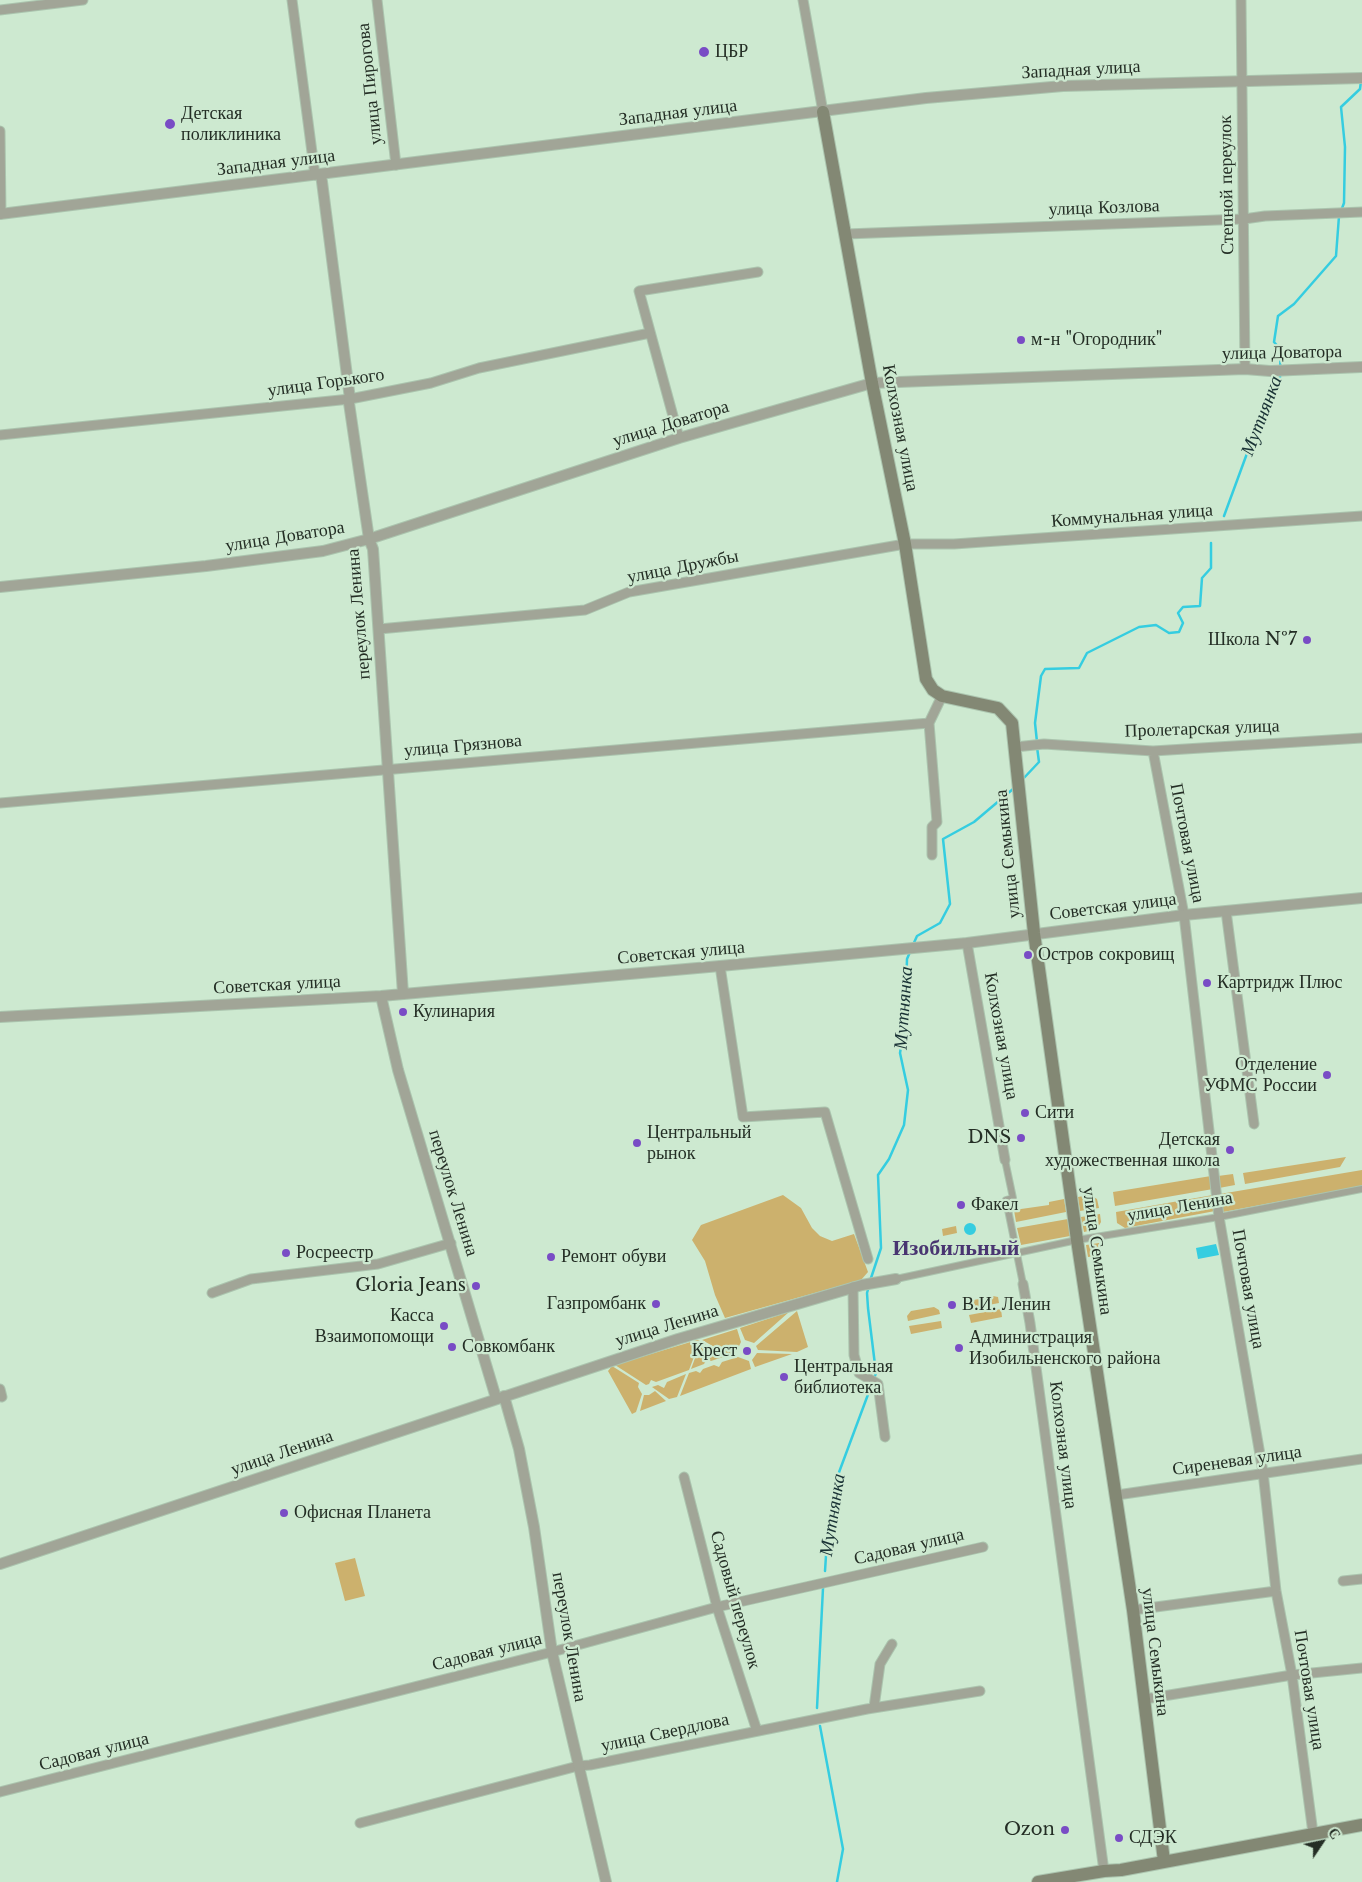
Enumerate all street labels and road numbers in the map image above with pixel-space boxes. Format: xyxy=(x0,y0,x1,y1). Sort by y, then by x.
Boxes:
street label: улица Пирогова xyxy=(353,22,387,146)
street label: Западная улица xyxy=(1021,56,1141,84)
street label: Западная улица xyxy=(618,95,738,131)
street label: Степной переулок xyxy=(1215,115,1239,255)
street label: Западная улица xyxy=(216,145,336,181)
street label: улица Козлова xyxy=(1048,195,1160,221)
street label: улица Доватора xyxy=(1222,341,1342,365)
street label: Колхозная улица xyxy=(877,363,923,493)
street label: улица Горького xyxy=(266,364,386,402)
street label: улица Доватора xyxy=(610,396,732,452)
street label: Коммунальная улица xyxy=(1050,500,1214,532)
street label: улица Доватора xyxy=(224,517,346,557)
street label: улица Дружбы xyxy=(626,546,740,588)
street label: переулок Ленина xyxy=(343,548,375,680)
street label: Пролетарская улица xyxy=(1124,715,1280,743)
street label: улица Грязнова xyxy=(403,730,523,762)
street label: Почтовая улица xyxy=(1165,781,1209,905)
street label: улица Семыкина xyxy=(991,789,1025,919)
street label: Советская улица xyxy=(1048,888,1178,926)
street label: Советская улица xyxy=(616,937,746,969)
street label: Советская улица xyxy=(213,971,341,999)
street label: Колхозная улица xyxy=(979,971,1023,1101)
street label: переулок Ленина xyxy=(423,1127,483,1259)
street label: улица Семыкина xyxy=(1077,1185,1117,1317)
street label: улица Ленина xyxy=(1126,1187,1234,1227)
street label: Почтовая улица xyxy=(1227,1227,1269,1351)
street label: улица Ленина xyxy=(613,1300,721,1352)
street label: Колхозная улица xyxy=(1044,1380,1082,1510)
street label: улица Ленина xyxy=(228,1425,336,1481)
street label: Сиреневая улица xyxy=(1171,1441,1303,1481)
street label: Садовая улица xyxy=(852,1524,966,1570)
street label: Садовый переулок xyxy=(705,1528,765,1672)
street label: переулок Ленина xyxy=(547,1571,591,1703)
street label: улица Семыкина xyxy=(1136,1587,1174,1717)
street label: Садовая улица xyxy=(430,1628,544,1676)
street label: Почтовая улица xyxy=(1289,1628,1329,1752)
street label: улица Свердлова xyxy=(599,1709,731,1757)
street label: Садовая улица xyxy=(37,1728,151,1776)

